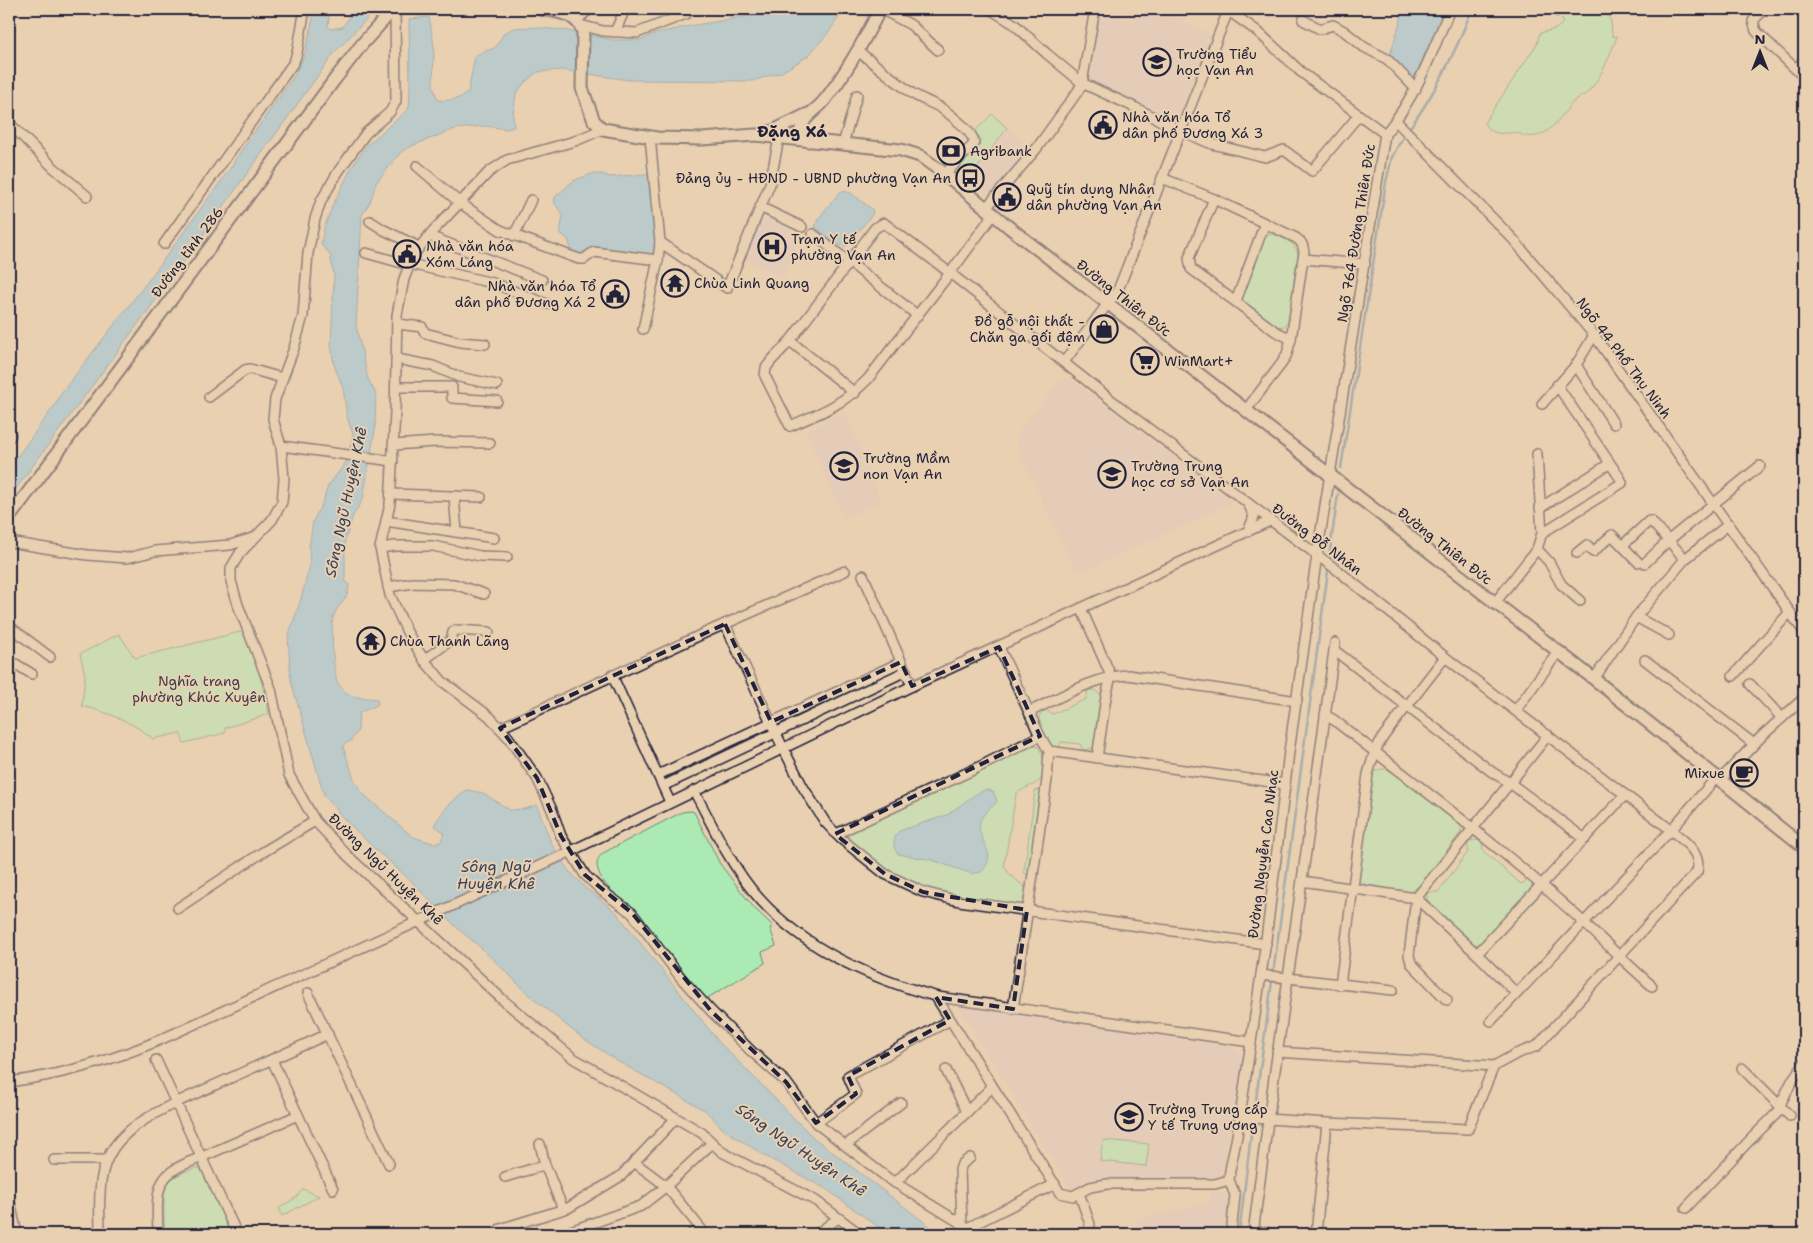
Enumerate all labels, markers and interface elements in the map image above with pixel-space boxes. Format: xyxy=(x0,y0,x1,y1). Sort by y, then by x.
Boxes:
north arrow xyxy=(1736,28,1786,78)
text: N xyxy=(1754,30,1766,48)
place label: Trường Tiểu học Vạn An xyxy=(1176,45,1257,79)
school or university icon: Trường Tiểu học Vạn An xyxy=(1142,47,1172,77)
place label: Nhà văn hóa Tổ dân phố Đương Xá 3 xyxy=(1122,108,1263,142)
public building icon: Nhà văn hóa Tổ dân phố Đương Xá 3 xyxy=(1088,110,1118,140)
district label: Đặng Xá xyxy=(757,121,827,142)
bank icon: Agribank xyxy=(936,136,966,166)
place label: Agribank xyxy=(970,142,1032,160)
street label: Ngõ 764 Đường Thiên Đức xyxy=(1333,142,1379,324)
bus stop icon: Đảng ủy - HĐND - UBND phường Vạn An xyxy=(955,163,985,193)
place label: Đảng ủy - HĐND - UBND phường Vạn An xyxy=(676,169,951,187)
place label: Quỹ tín dụng Nhân dân phường Vạn An xyxy=(1026,180,1162,214)
public building icon: Quỹ tín dụng Nhân dân phường Vạn An xyxy=(992,182,1022,212)
street label: Đường tỉnh 286 xyxy=(147,203,227,301)
place label: Trạm Y tế phường Vạn An xyxy=(791,230,896,264)
hospital icon: Trạm Y tế phường Vạn An xyxy=(757,232,787,262)
place label: Nhà văn hóa Xóm Láng xyxy=(426,237,514,271)
public building icon: Nhà văn hóa Xóm Láng xyxy=(392,239,422,269)
street label: Đường Thiên Đức xyxy=(1073,255,1175,341)
temple icon: Chùa Linh Quang xyxy=(660,268,690,298)
place label: Chùa Linh Quang xyxy=(694,274,809,292)
place label: Nhà văn hóa Tổ dân phố Đương Xá 2 xyxy=(455,277,597,311)
public building icon: Nhà văn hóa Tổ dân phố Đương Xá 2 xyxy=(600,279,630,309)
street label: Ngõ 44 Phố Thụ Ninh xyxy=(1573,294,1675,422)
place label: Đồ gỗ nội thất - Chăn ga gối đệm xyxy=(970,312,1085,346)
shop icon: Đồ gỗ nội thất - Chăn ga gối đệm xyxy=(1089,314,1119,344)
supermarket icon: WinMart+ xyxy=(1130,346,1160,376)
place label: WinMart+ xyxy=(1164,352,1234,370)
water label: Sông Ngũ Huyện Khê xyxy=(320,425,372,579)
place label: Trường Mầm non Vạn An xyxy=(863,449,950,483)
school or university icon: Trường Mầm non Vạn An xyxy=(829,451,859,481)
place label: Trường Trung học cơ sở Vạn An xyxy=(1131,457,1249,491)
school or university icon: Trường Trung học cơ sở Vạn An xyxy=(1097,459,1127,489)
street label: Đường Đỗ Nhân xyxy=(1269,499,1366,579)
street label: Đường Thiên Đức xyxy=(1394,503,1496,589)
temple icon: Chùa Thanh Lãng xyxy=(356,626,386,656)
place label: Chùa Thanh Lãng xyxy=(390,632,509,650)
park label: Nghĩa trang phường Khúc Xuyên xyxy=(132,672,266,706)
cafe icon: Mixue xyxy=(1729,758,1759,788)
place label: Mixue xyxy=(1684,764,1725,782)
street label: Đường Nguyễn Cao Nhạc xyxy=(1244,769,1282,939)
street label: Đường Ngũ Huyện Khê xyxy=(325,809,447,929)
water label: Sông Ngũ Huyện Khê xyxy=(457,857,536,894)
water label: Sông Ngũ Huyện Khê xyxy=(732,1099,870,1201)
place label: Trường Trung cấp Y tế Trung ương xyxy=(1148,1100,1268,1134)
school or university icon: Trường Trung cấp Y tế Trung ương xyxy=(1114,1102,1144,1132)

